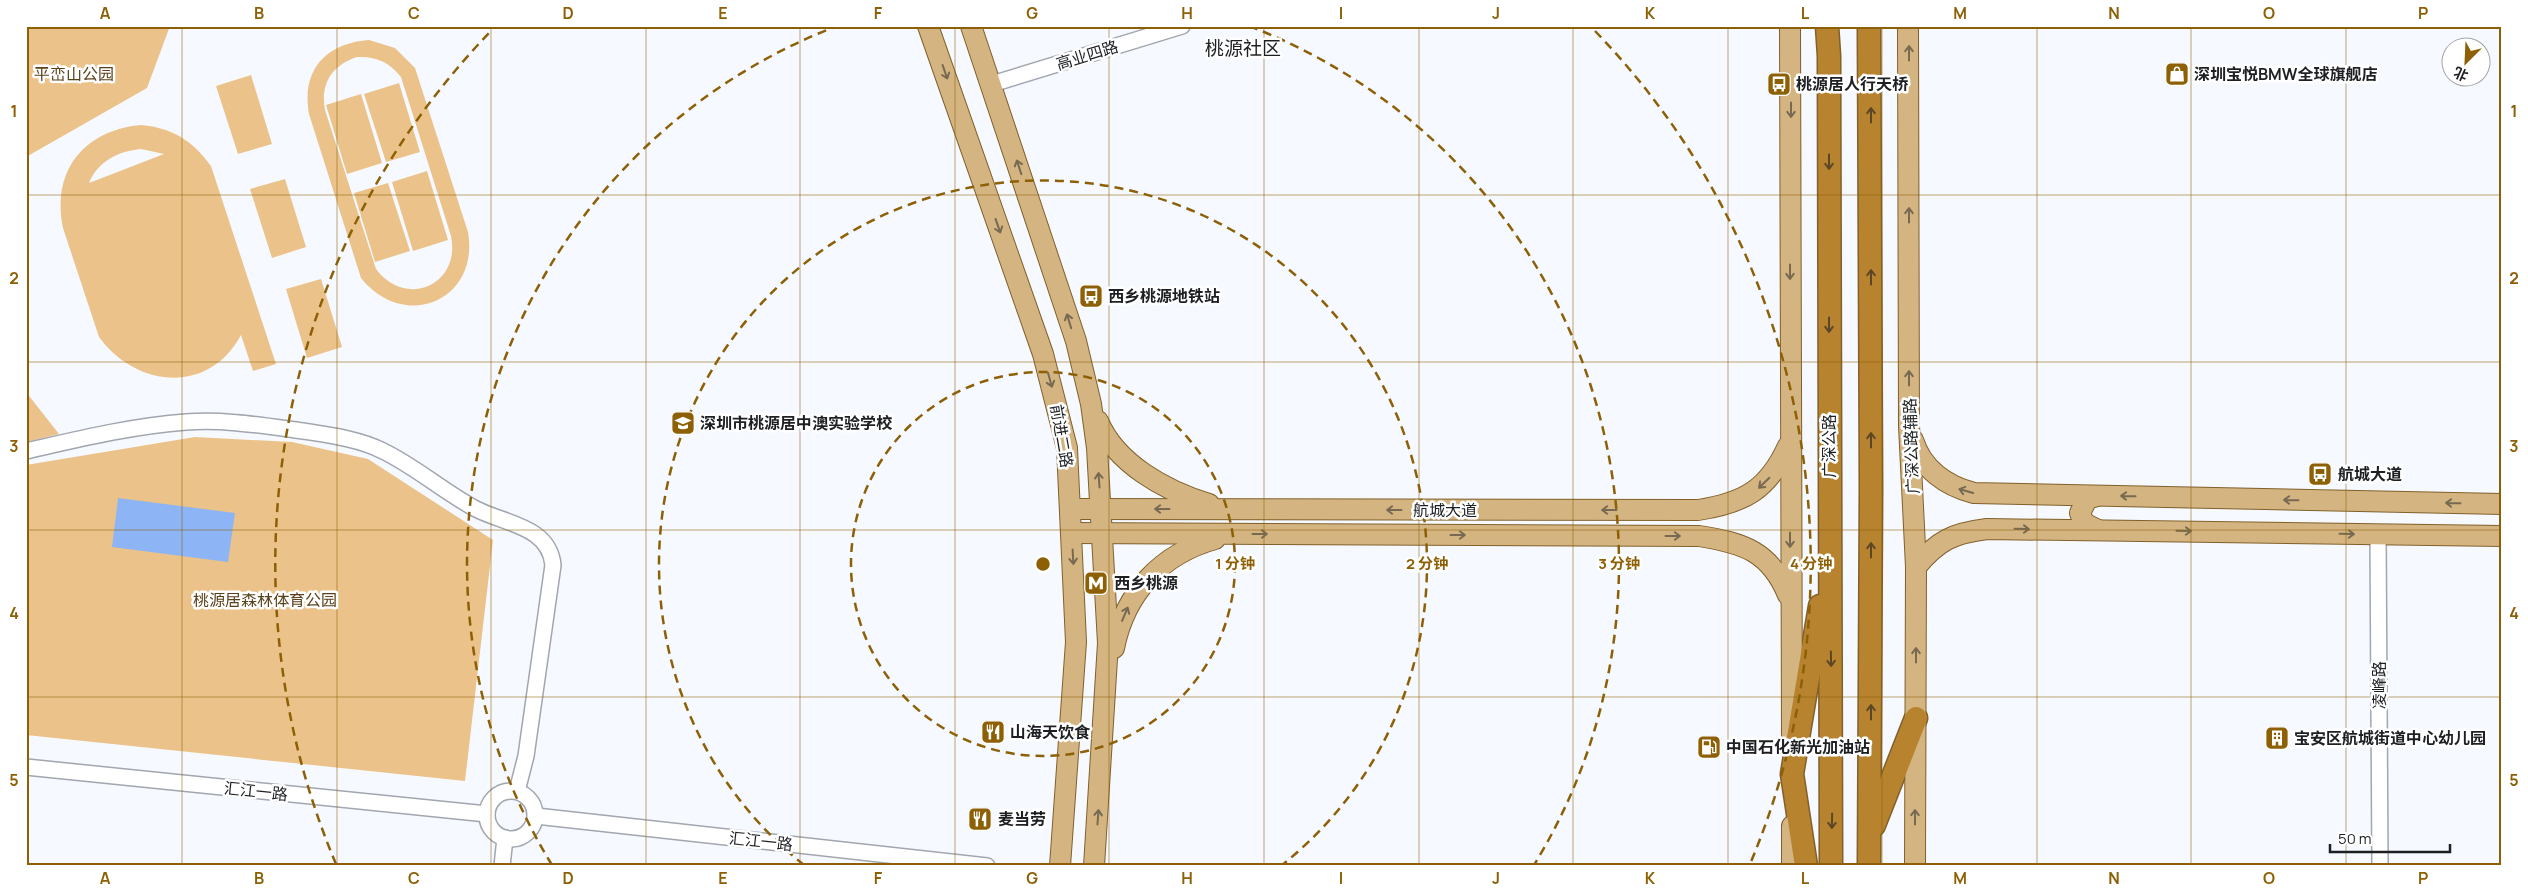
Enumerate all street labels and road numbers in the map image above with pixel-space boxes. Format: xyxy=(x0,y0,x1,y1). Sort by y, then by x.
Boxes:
street label: 高业四路 xyxy=(1053,35,1121,75)
street label: 广深公路辅路 xyxy=(1898,398,1924,494)
street label: 前进二路 xyxy=(1046,403,1078,469)
street label: 广深公路 xyxy=(1818,414,1840,478)
street label: 航城大道 xyxy=(1413,499,1477,521)
street label: 凌峰路 xyxy=(2368,661,2390,709)
street label: 汇江一路 xyxy=(223,777,289,805)
street label: 汇江一路 xyxy=(728,827,794,855)

